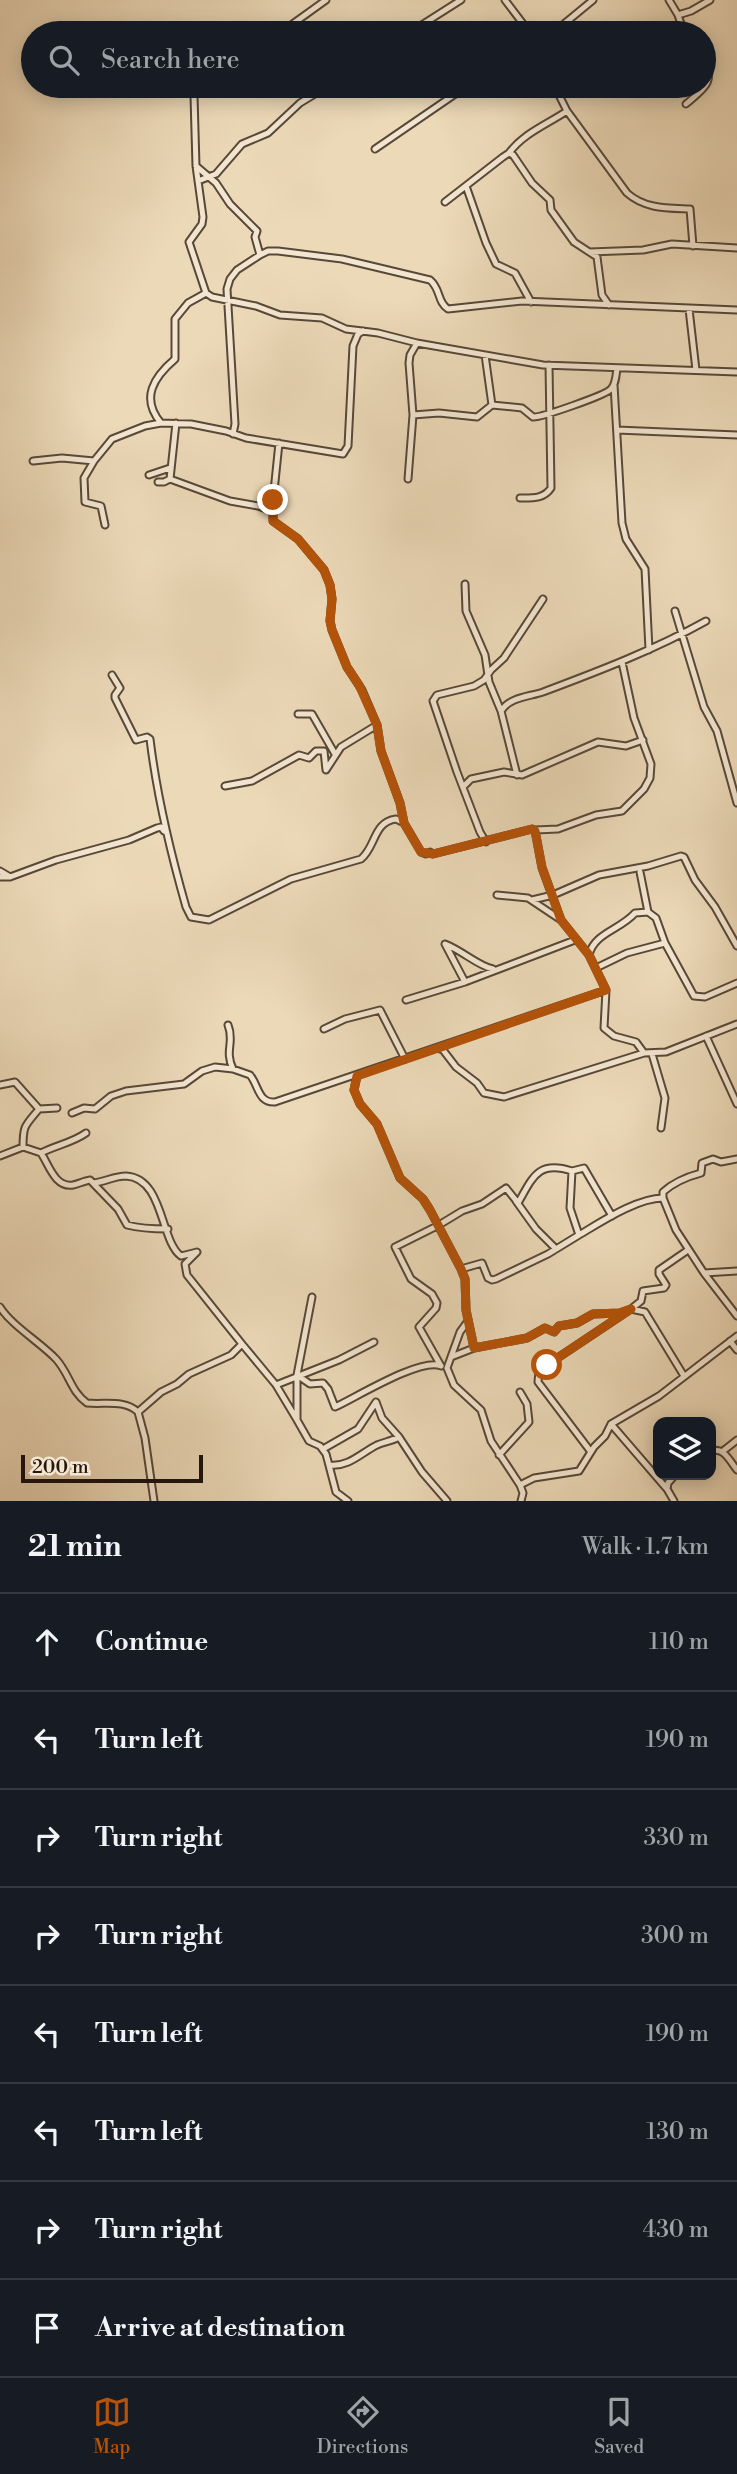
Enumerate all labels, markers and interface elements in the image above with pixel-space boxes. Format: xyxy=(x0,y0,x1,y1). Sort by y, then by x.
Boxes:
search box xyxy=(21,21,716,98)
icon: search xyxy=(45,41,83,79)
text: Search here xyxy=(101,44,240,76)
route end xyxy=(257,484,288,515)
route start xyxy=(531,1349,562,1380)
map controls xyxy=(653,1417,716,1480)
button: layers xyxy=(653,1417,716,1480)
scale bar xyxy=(21,1452,203,1484)
text: 200 m xyxy=(32,1455,89,1479)
text: 21 min xyxy=(28,1528,122,1566)
text: Walk · 1.7 km xyxy=(582,1533,709,1561)
icon: ahead xyxy=(28,1623,66,1661)
text: Continue xyxy=(95,1626,208,1658)
text: 110 m xyxy=(649,1628,709,1656)
icon: left xyxy=(28,1721,66,1759)
text: Turn left xyxy=(95,1724,203,1756)
text: 190 m xyxy=(646,1726,709,1754)
icon: right xyxy=(28,1819,66,1857)
text: Turn right xyxy=(95,1822,223,1854)
text: 330 m xyxy=(643,1824,709,1852)
icon: right xyxy=(28,1917,66,1955)
text: Turn right xyxy=(95,1920,223,1952)
text: 300 m xyxy=(641,1922,709,1950)
icon: left xyxy=(28,2015,66,2053)
text: Turn left xyxy=(95,2018,203,2050)
text: 190 m xyxy=(646,2020,709,2048)
icon: left xyxy=(28,2113,66,2151)
text: Turn left xyxy=(95,2116,203,2148)
text: 130 m xyxy=(646,2118,709,2146)
icon: right xyxy=(28,2211,66,2249)
text: Turn right xyxy=(95,2214,223,2246)
text: 430 m xyxy=(642,2216,709,2244)
icon: arrive xyxy=(28,2309,66,2347)
text: Arrive at destination xyxy=(95,2312,345,2344)
tab: Map xyxy=(93,2393,131,2459)
tab: Directions xyxy=(317,2393,408,2459)
tab: Saved xyxy=(594,2393,644,2459)

